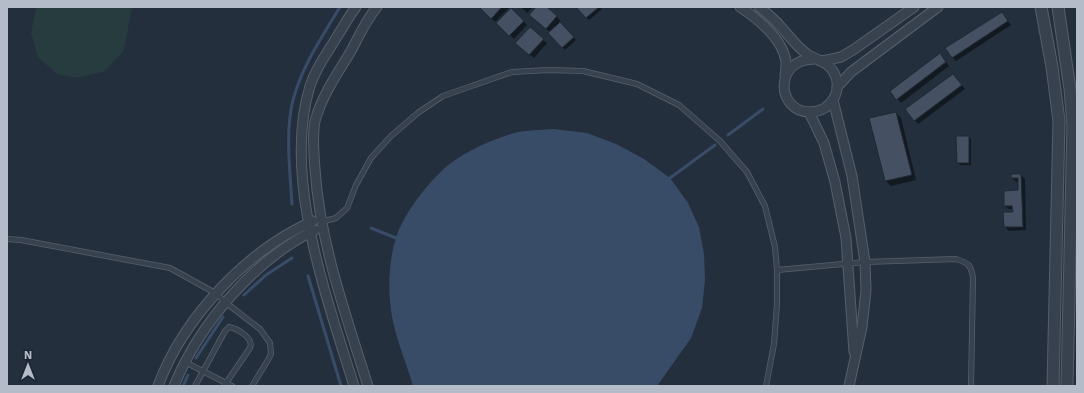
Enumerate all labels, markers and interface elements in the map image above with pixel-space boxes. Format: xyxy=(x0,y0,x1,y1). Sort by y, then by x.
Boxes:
north arrow xyxy=(8,345,48,385)
text: N xyxy=(24,349,32,362)

